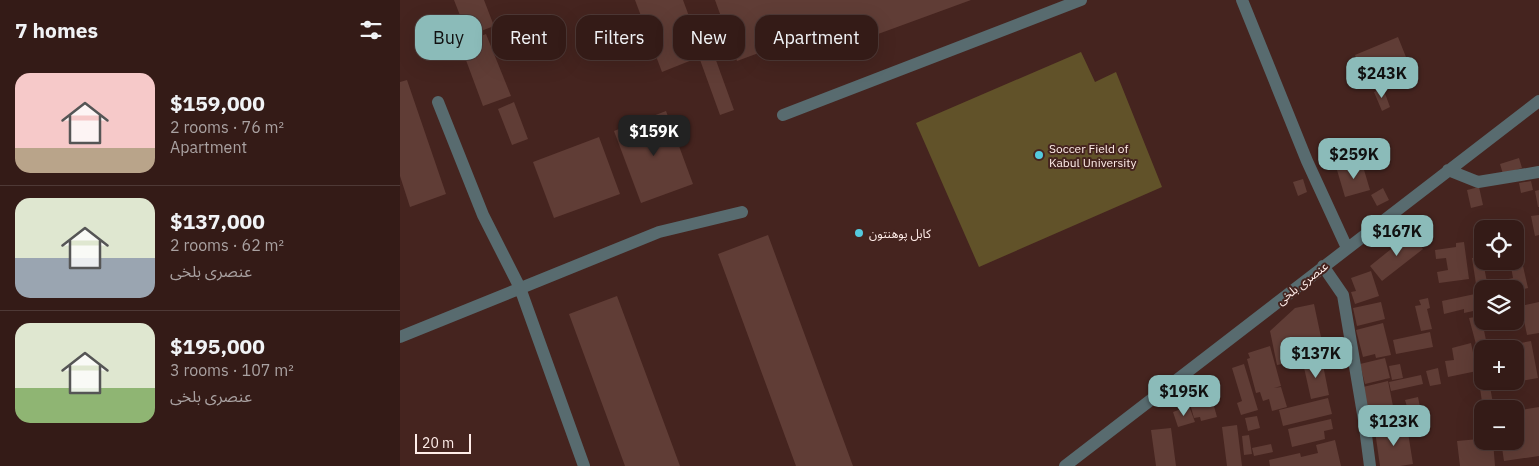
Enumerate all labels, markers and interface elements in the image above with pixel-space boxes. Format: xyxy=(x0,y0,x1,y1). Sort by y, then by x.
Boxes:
chip: Buy xyxy=(415,15,482,60)
chip: Rent xyxy=(492,15,566,60)
chip: Filters xyxy=(576,15,663,60)
chip: New xyxy=(673,15,745,60)
chip: Apartment xyxy=(755,15,878,60)
text: 7 homes xyxy=(15,16,98,44)
icon: filters xyxy=(357,16,385,44)
pin: $243K xyxy=(1347,56,1417,99)
text: $243K xyxy=(1357,63,1407,83)
text: $159,000 xyxy=(170,89,265,117)
icon: home xyxy=(55,93,115,153)
pin: $159K xyxy=(619,114,689,157)
text: 2 rooms · 76 m² xyxy=(170,117,284,137)
text: $159K xyxy=(629,121,679,141)
text: Apartment xyxy=(170,137,247,157)
pin: $259K xyxy=(1319,138,1389,180)
place label: Soccer Field of Kabul University xyxy=(1049,141,1137,170)
text: $259K xyxy=(1329,144,1379,164)
marker: Soccer Field of Kabul University xyxy=(1033,149,1045,161)
text: $137,000 xyxy=(170,207,265,235)
pin: $167K xyxy=(1362,214,1432,257)
icon: home xyxy=(55,218,115,278)
map controls xyxy=(1474,220,1524,450)
button: locate xyxy=(1474,220,1524,270)
text: $167K xyxy=(1372,221,1422,241)
place label: کابل پوهنتون xyxy=(869,226,932,242)
marker: کابل پوهنتون xyxy=(853,227,865,239)
text: 2 rooms · 62 m² xyxy=(170,235,284,255)
street label: عنصری بلخی xyxy=(1273,258,1331,308)
text: عنصری بلخی xyxy=(170,261,252,281)
button: layers xyxy=(1474,280,1524,330)
text: $195,000 xyxy=(170,332,265,360)
pin: $137K xyxy=(1281,336,1351,379)
button: + xyxy=(1474,340,1524,390)
icon: home xyxy=(55,343,115,403)
text: $137K xyxy=(1291,343,1341,363)
text: 3 rooms · 107 m² xyxy=(170,360,294,380)
pin: $195K xyxy=(1149,374,1219,417)
text: $195K xyxy=(1159,381,1209,401)
text: عنصری بلخی xyxy=(170,386,252,406)
button: − xyxy=(1474,400,1524,450)
pin: $123K xyxy=(1359,404,1429,447)
text: $123K xyxy=(1369,411,1419,431)
scale bar xyxy=(415,431,471,454)
text: 20 m xyxy=(422,434,454,452)

